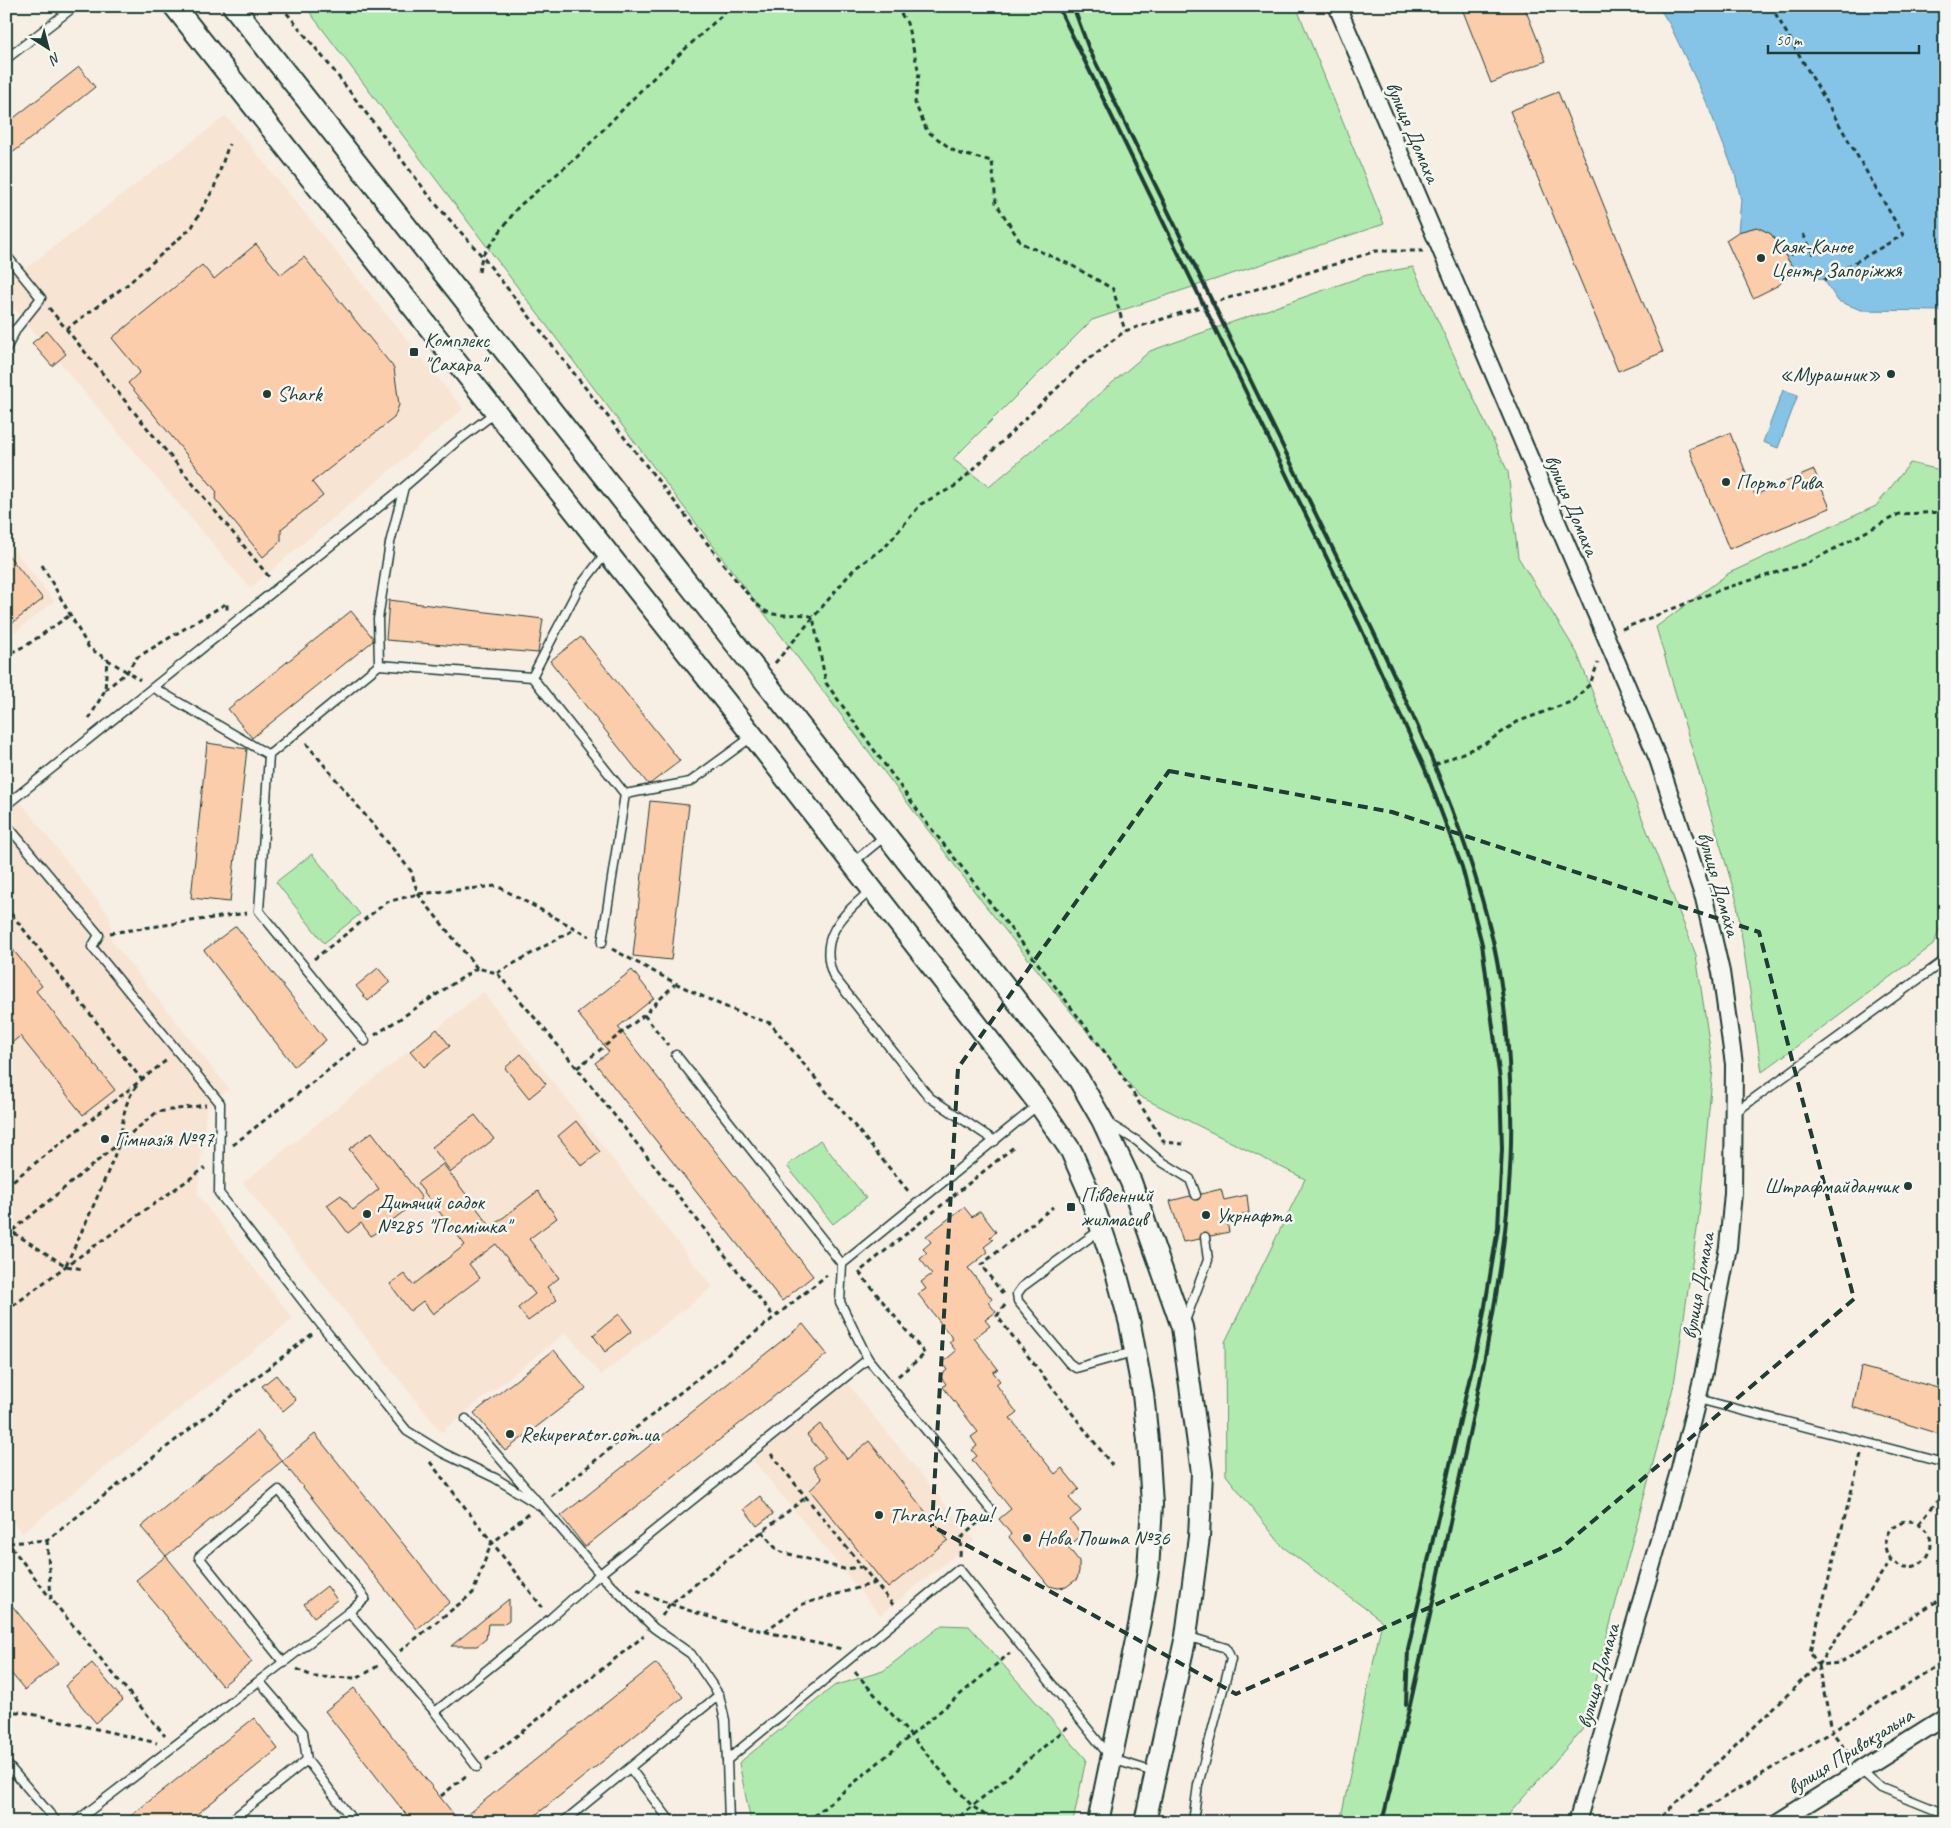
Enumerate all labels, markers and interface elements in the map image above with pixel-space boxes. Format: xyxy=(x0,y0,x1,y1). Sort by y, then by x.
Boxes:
north arrow xyxy=(22,22,72,72)
scale bar xyxy=(1768,22,1920,54)
text: 50 m xyxy=(1776,31,1803,50)
text: N xyxy=(45,49,64,69)
street label: вулиця Домаха xyxy=(1380,78,1447,189)
place label: Каяк-Каное Центр Запоріжжя xyxy=(1771,233,1903,283)
marker: Каяк-Каное Центр Запоріжжя xyxy=(1755,252,1767,264)
place label: Комплекс "Сахара" xyxy=(424,327,491,377)
marker: Комплекс "Сахара" xyxy=(408,346,420,358)
place label: «Мурашник» xyxy=(1780,361,1881,387)
marker: «Мурашник» xyxy=(1885,368,1897,380)
place label: Shark xyxy=(277,381,323,407)
marker: Shark xyxy=(261,388,273,400)
street label: вулиця Домаха xyxy=(1539,451,1606,562)
place label: Порто Рива xyxy=(1736,469,1824,495)
marker: Порто Рива xyxy=(1720,476,1732,488)
street label: вулиця Домаха xyxy=(1692,829,1747,941)
place label: Гімназія №97 xyxy=(115,1126,215,1152)
marker: Гімназія №97 xyxy=(99,1133,111,1145)
place label: Штрафмайданчик xyxy=(1764,1173,1900,1199)
marker: Штрафмайданчик xyxy=(1902,1180,1914,1192)
place label: Південний жилмасив xyxy=(1081,1182,1154,1232)
place label: Дитячий садок №285 "Посмішка" xyxy=(377,1189,515,1239)
marker: Південний жилмасив xyxy=(1065,1201,1077,1213)
place label: Укрнафта xyxy=(1216,1202,1293,1228)
marker: Дитячий садок №285 "Посмішка" xyxy=(361,1208,373,1220)
marker: Укрнафта xyxy=(1200,1209,1212,1221)
street label: вулиця Домаха xyxy=(1676,1229,1721,1341)
place label: Rekuperator.com.ua xyxy=(520,1421,661,1447)
marker: Rekuperator.com.ua xyxy=(504,1428,516,1440)
place label: Thrash! Траш! xyxy=(889,1502,997,1528)
marker: Thrash! Траш! xyxy=(873,1509,885,1521)
place label: Нова Пошта №36 xyxy=(1037,1525,1170,1551)
marker: Нова Пошта №36 xyxy=(1021,1532,1033,1544)
street label: вулиця Домаха xyxy=(1571,1619,1626,1731)
street label: вулиця Привокзальна xyxy=(1782,1701,1920,1801)

